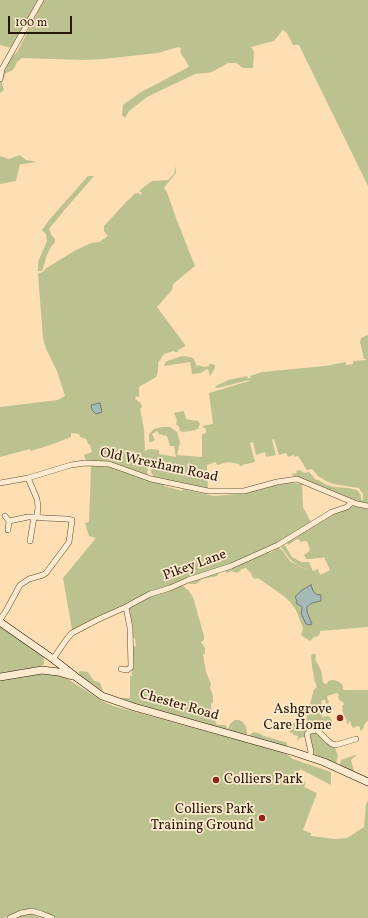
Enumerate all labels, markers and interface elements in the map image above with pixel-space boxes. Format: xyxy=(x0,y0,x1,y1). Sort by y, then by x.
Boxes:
scale bar xyxy=(10,8,74,34)
text: 100 m xyxy=(15,15,47,31)
street label: Old Wrexham Road xyxy=(98,445,220,487)
street label: Pikey Lane xyxy=(161,547,229,585)
street label: Chester Road xyxy=(137,687,221,725)
place label: Ashgrove Care Home xyxy=(264,702,332,734)
marker: Ashgrove Care Home xyxy=(335,713,345,723)
place label: Colliers Park xyxy=(224,772,303,788)
marker: Colliers Park xyxy=(211,775,221,785)
place label: Colliers Park Training Ground xyxy=(151,802,254,834)
marker: Colliers Park Training Ground xyxy=(257,813,267,823)

